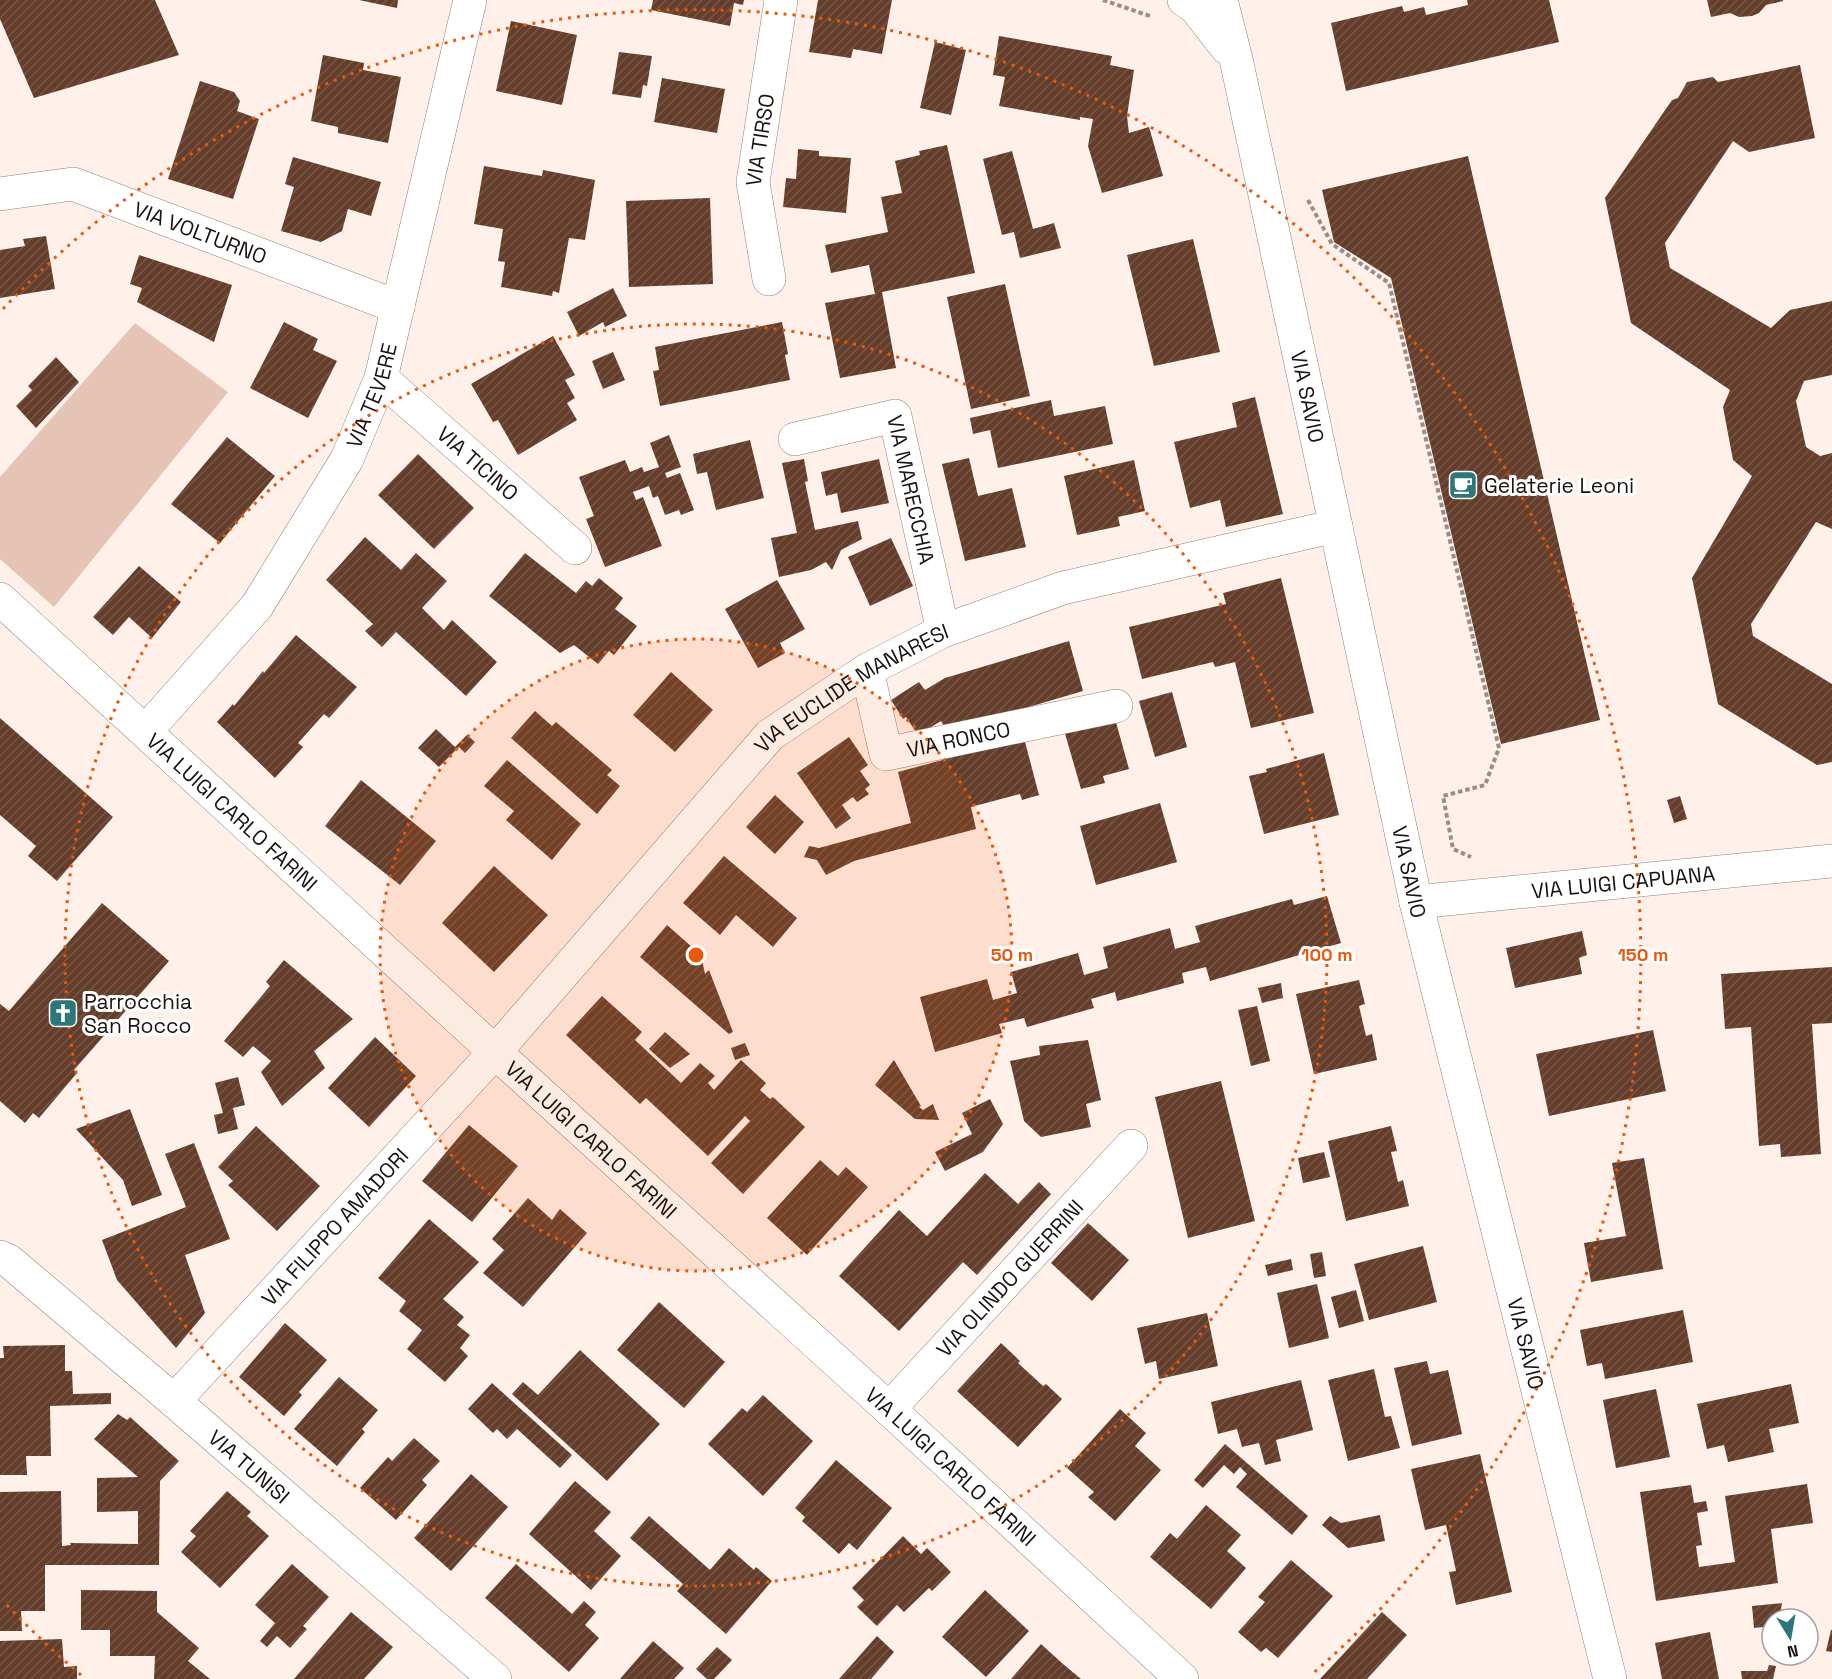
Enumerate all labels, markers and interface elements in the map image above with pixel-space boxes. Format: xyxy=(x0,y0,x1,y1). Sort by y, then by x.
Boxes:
street label: VIA TIRSO xyxy=(739,91,780,188)
street label: VIA VOLTURNO xyxy=(130,195,271,270)
street label: VIA TEVERE xyxy=(340,340,402,452)
street label: VIA SAVIO xyxy=(1285,348,1331,445)
street label: VIA MARECCHIA xyxy=(882,412,941,567)
street label: VIA TICINO xyxy=(432,420,525,506)
cafe icon: Gelaterie Leoni xyxy=(1447,469,1479,501)
place label: Gelaterie Leoni xyxy=(1484,472,1634,499)
street label: VIA EUCLIDE MANARESI xyxy=(748,617,952,758)
street label: VIA RONCO xyxy=(904,715,1013,763)
street label: VIA LUIGI CARLO FARINI xyxy=(141,727,324,897)
street label: VIA SAVIO xyxy=(1387,823,1433,921)
street label: VIA LUIGI CAPUANA xyxy=(1530,859,1716,904)
text: 50 m xyxy=(991,943,1033,966)
text: 100 m xyxy=(1301,943,1353,966)
text: 150 m xyxy=(1618,943,1668,966)
centre of rings xyxy=(686,945,706,965)
place label: Parrocchia San Rocco xyxy=(84,988,192,1039)
church icon: Parrocchia San Rocco xyxy=(47,997,79,1029)
street label: VIA LUIGI CARLO FARINI xyxy=(500,1055,683,1224)
street label: VIA FILIPPO AMADORI xyxy=(255,1142,414,1311)
street label: VIA OLINDO GUERRINI xyxy=(930,1193,1089,1363)
street label: VIA SAVIO xyxy=(1502,1295,1551,1392)
street label: VIA LUIGI CARLO FARINI xyxy=(860,1381,1042,1552)
street label: VIA TUNISI xyxy=(203,1424,296,1509)
north arrow xyxy=(1760,1607,1820,1667)
text: N xyxy=(1785,1640,1800,1663)

